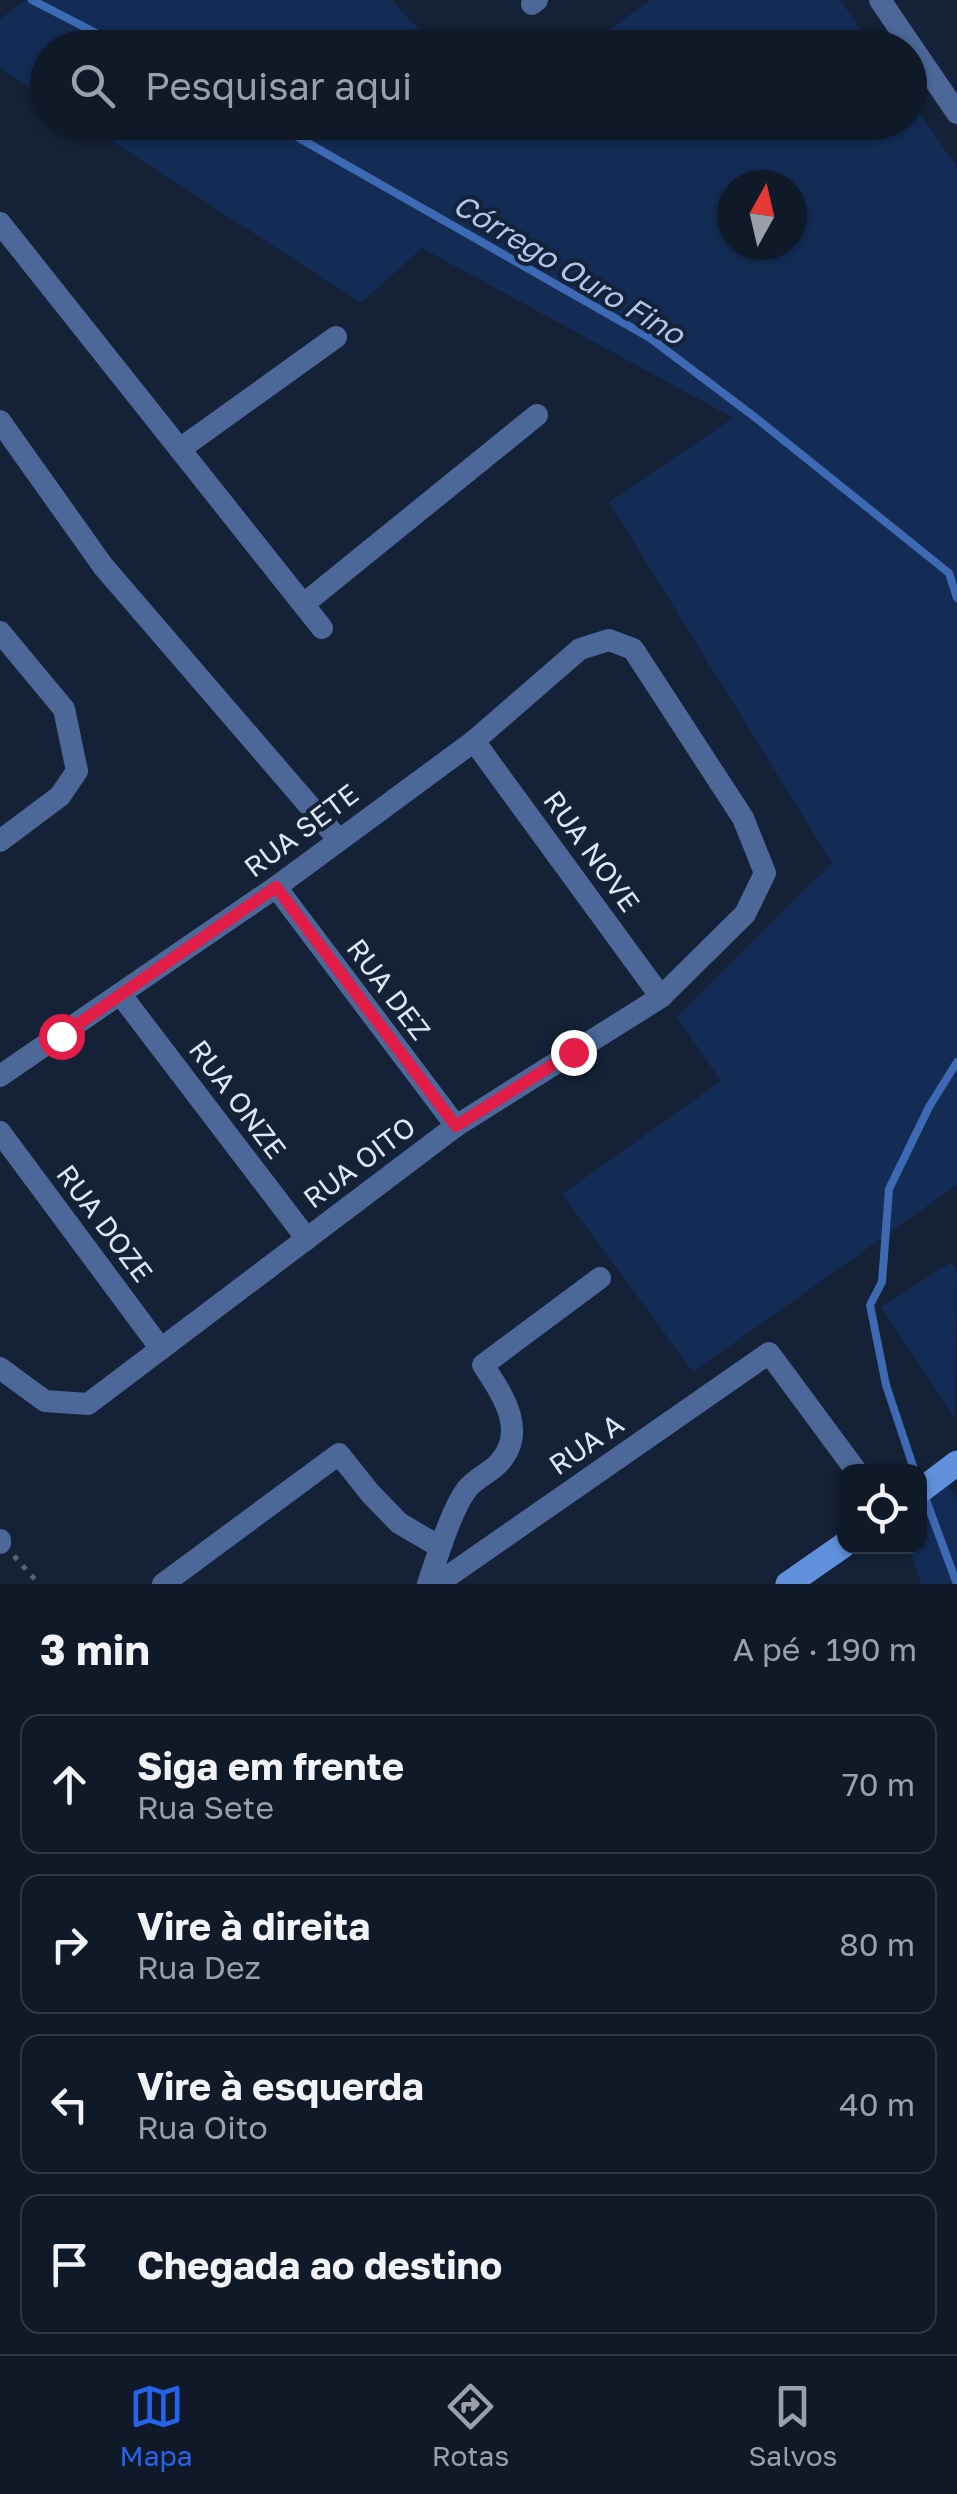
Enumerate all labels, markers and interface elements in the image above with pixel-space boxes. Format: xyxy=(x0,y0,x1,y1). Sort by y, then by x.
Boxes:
search box xyxy=(30,30,927,140)
icon: search xyxy=(65,58,120,113)
text: Pesquisar aqui xyxy=(145,63,412,108)
north arrow xyxy=(717,170,807,260)
water label: Córrego Ouro Fino xyxy=(447,186,692,353)
street label: RUA SETE xyxy=(238,777,364,883)
street label: RUA NOVE xyxy=(537,784,647,918)
street label: RUA DEZ xyxy=(340,932,438,1046)
route start xyxy=(39,1014,85,1060)
route end xyxy=(551,1030,597,1076)
street label: RUA ONZE xyxy=(183,1033,293,1165)
street label: RUA OITO xyxy=(297,1109,421,1215)
street label: RUA DOZE xyxy=(50,1158,160,1288)
street label: RUA A xyxy=(543,1407,630,1481)
map controls xyxy=(837,1464,927,1554)
button: locate xyxy=(837,1464,927,1554)
text: 3 min xyxy=(40,1624,150,1674)
text: A pé · 190 m xyxy=(733,1630,917,1668)
text: Siga em frente xyxy=(137,1743,404,1788)
icon: ahead xyxy=(42,1757,97,1812)
text: 70 m xyxy=(842,1765,915,1803)
text: Rua Sete xyxy=(137,1788,274,1826)
text: Vire à direita xyxy=(137,1903,370,1948)
icon: right xyxy=(42,1917,97,1972)
text: 80 m xyxy=(839,1925,915,1963)
text: Rua Dez xyxy=(137,1948,261,1986)
text: Vire à esquerda xyxy=(137,2063,424,2108)
icon: left xyxy=(42,2077,97,2132)
text: 40 m xyxy=(839,2085,915,2123)
text: Rua Oito xyxy=(137,2108,268,2146)
icon: arrive xyxy=(42,2237,97,2292)
text: Chegada ao destino xyxy=(137,2242,502,2287)
tab: Mapa xyxy=(120,2379,193,2472)
tab: Rotas xyxy=(432,2379,509,2472)
tab: Salvos xyxy=(748,2379,837,2472)

